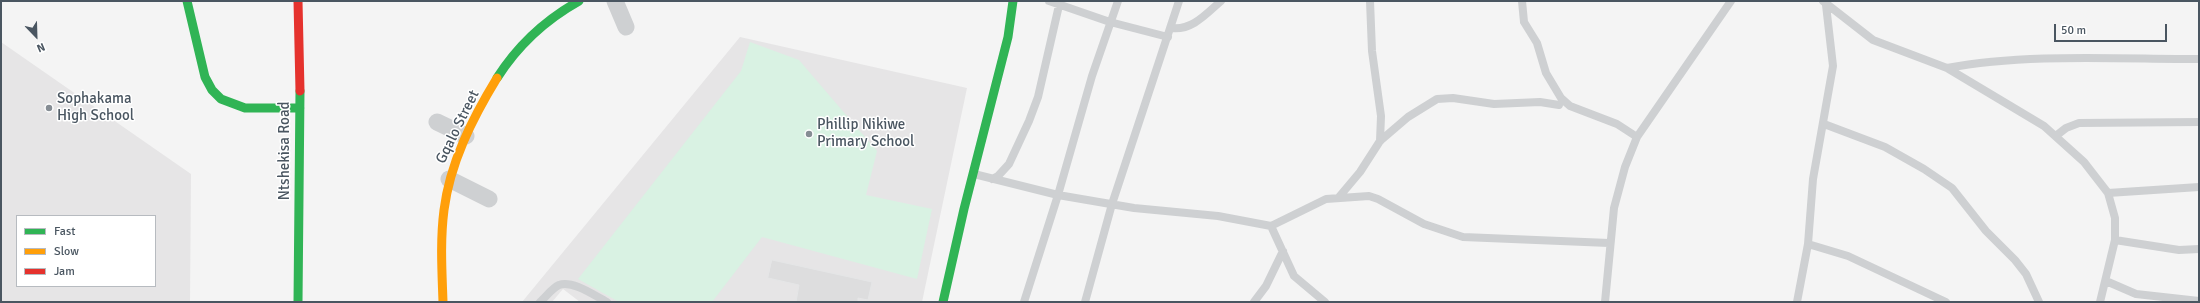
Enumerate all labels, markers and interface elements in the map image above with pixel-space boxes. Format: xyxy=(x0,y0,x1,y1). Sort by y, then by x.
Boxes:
north arrow xyxy=(16,16,56,56)
scale bar xyxy=(2056,16,2169,42)
text: 50 m xyxy=(2061,23,2086,38)
text: N xyxy=(35,40,47,55)
street label: Gqalo Street xyxy=(432,87,484,167)
place label: Sophakama High School xyxy=(57,90,134,125)
street label: Ntshekisa Road xyxy=(276,102,294,200)
marker: Sophakama High School xyxy=(44,103,54,113)
place label: Phillip Nikiwe Primary School xyxy=(817,116,914,151)
marker: Phillip Nikiwe Primary School xyxy=(804,129,814,139)
legend xyxy=(16,215,156,287)
text: Fast xyxy=(54,224,75,239)
text: Slow xyxy=(54,244,79,259)
text: Jam xyxy=(54,264,75,279)

